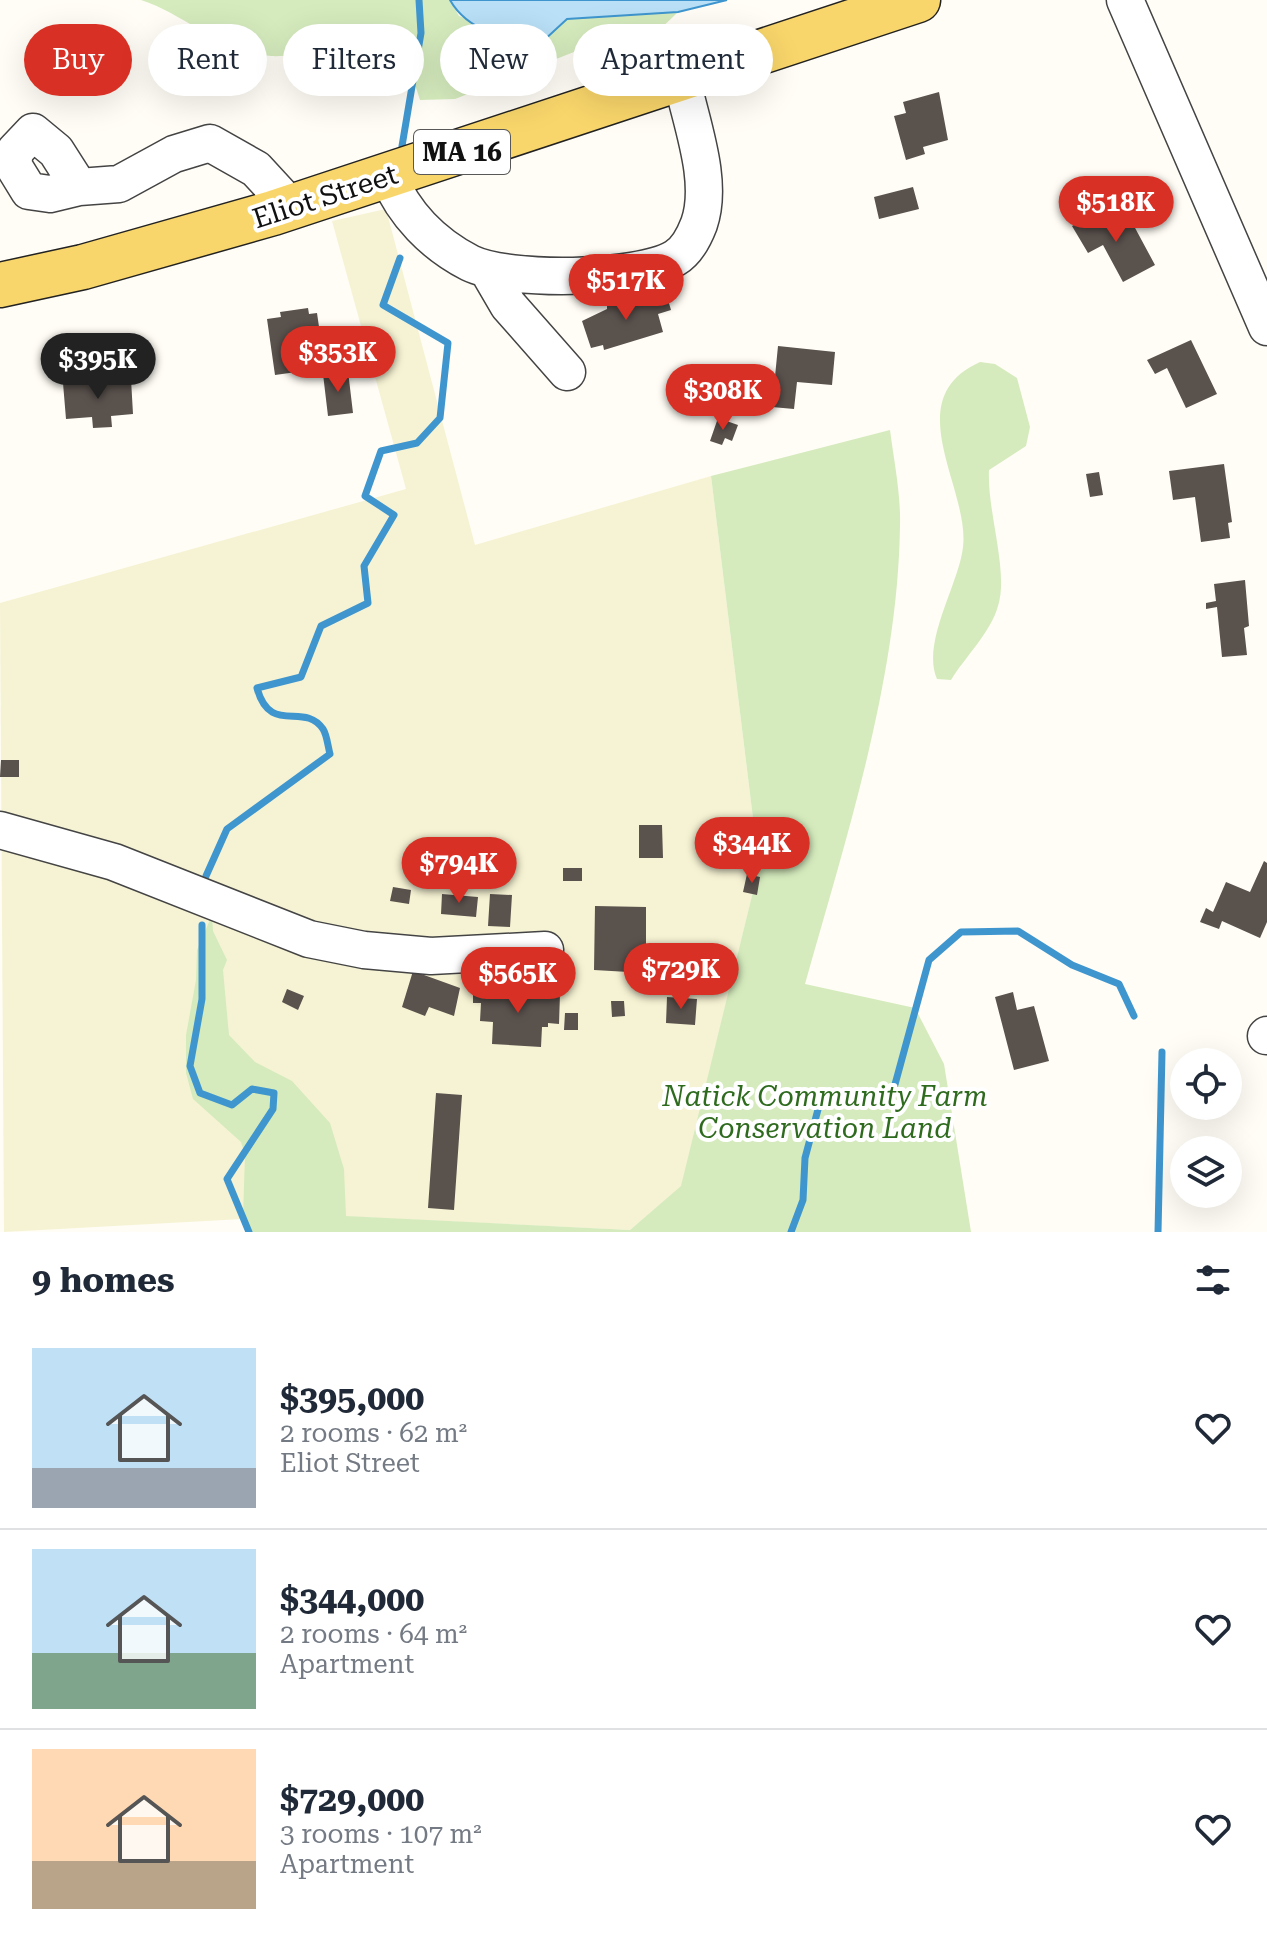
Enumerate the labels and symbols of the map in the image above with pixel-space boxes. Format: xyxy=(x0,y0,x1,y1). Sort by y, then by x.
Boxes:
road number: MA 16 xyxy=(414,130,510,174)
street label: Eliot Street xyxy=(248,158,402,235)
pin: $518K xyxy=(1060,176,1172,244)
pin: $517K xyxy=(570,254,682,322)
pin: $353K xyxy=(282,326,394,394)
pin: $395K xyxy=(42,333,154,401)
pin: $308K xyxy=(667,364,779,432)
pin: $344K xyxy=(696,817,808,885)
pin: $794K xyxy=(403,837,515,905)
pin: $729K xyxy=(625,943,737,1011)
pin: $565K xyxy=(462,947,574,1015)
park label: Natick Community Farm Conservation Land xyxy=(661,1080,988,1145)

